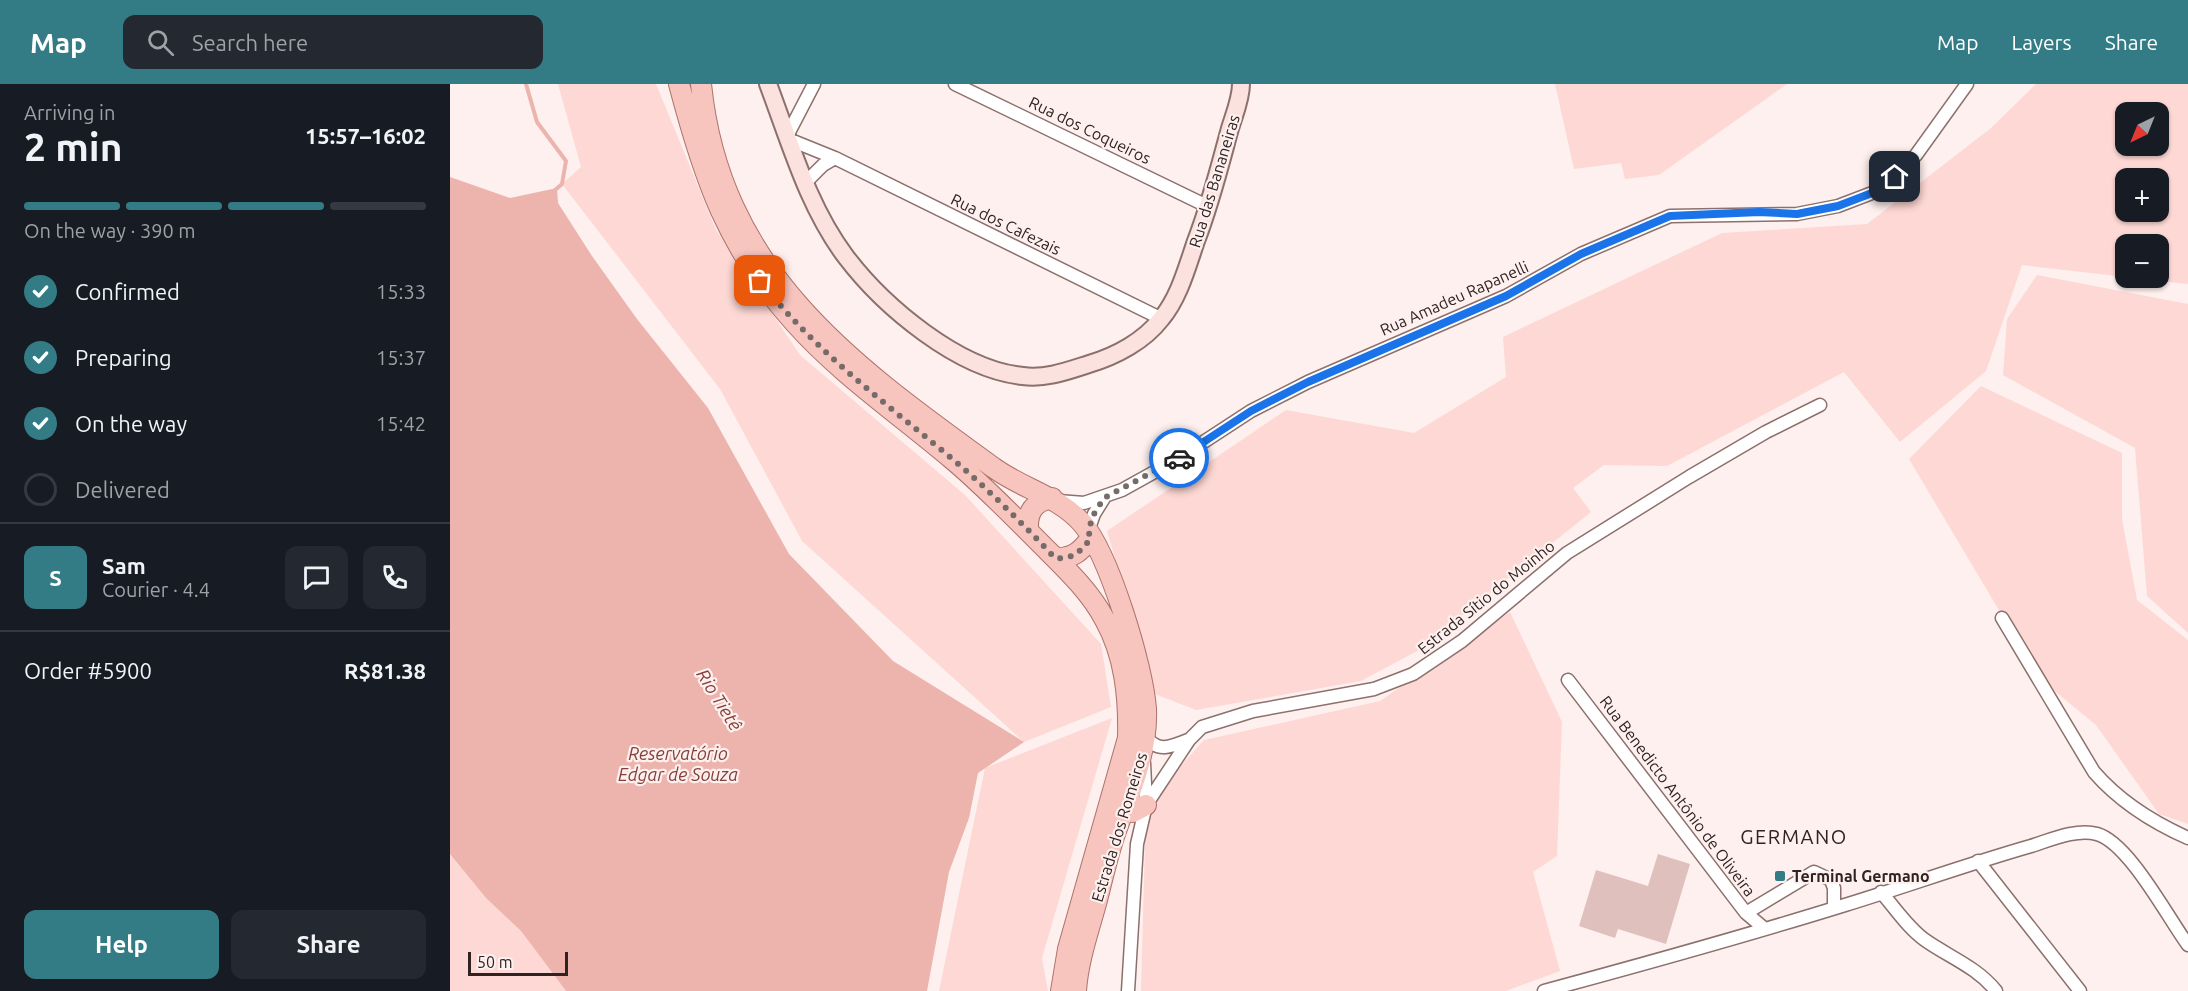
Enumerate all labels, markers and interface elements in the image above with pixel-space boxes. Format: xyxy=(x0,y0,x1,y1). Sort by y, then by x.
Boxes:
search box xyxy=(123,15,543,69)
icon: search xyxy=(144,26,177,59)
text: Map xyxy=(30,27,87,58)
text: Search here xyxy=(192,30,308,55)
text: Map xyxy=(1937,30,1978,54)
text: Layers xyxy=(2011,30,2072,54)
text: Share xyxy=(2105,30,2158,54)
street label: Rua dos Coqueiros xyxy=(1026,93,1154,167)
text: Arriving in xyxy=(24,101,115,124)
north arrow xyxy=(2115,102,2169,156)
map controls xyxy=(2115,102,2169,288)
street label: Rua das Bananeiras xyxy=(1185,112,1243,250)
text: 15:57–16:02 xyxy=(305,123,426,148)
text: 2 min xyxy=(24,125,123,168)
pin xyxy=(1869,151,1920,202)
icon: home xyxy=(1878,160,1911,193)
button: + xyxy=(2115,168,2169,222)
street label: Rua dos Cafezais xyxy=(948,190,1064,258)
text: On the way · 390 m xyxy=(24,219,196,242)
button: − xyxy=(2115,234,2169,288)
pin xyxy=(734,255,785,306)
street label: Rua Amadeu Rapanelli xyxy=(1377,257,1531,339)
icon: bag xyxy=(743,264,776,297)
icon: check xyxy=(24,275,57,308)
text: Confirmed xyxy=(75,279,180,304)
text: 15:33 xyxy=(376,280,426,303)
icon: check xyxy=(24,341,57,374)
text: Preparing xyxy=(75,345,172,370)
text: 15:37 xyxy=(376,346,426,369)
icon: check xyxy=(24,407,57,440)
text: On the way xyxy=(75,411,187,436)
text: 15:42 xyxy=(376,412,426,435)
courier xyxy=(1149,428,1209,488)
icon: car xyxy=(1163,442,1196,475)
text: Delivered xyxy=(75,477,170,502)
street label: Estrada Sítio do Moinho xyxy=(1414,536,1558,658)
button: chat xyxy=(285,546,348,609)
button: phone xyxy=(363,546,426,609)
text: Sam xyxy=(102,553,146,578)
text: S xyxy=(49,565,62,590)
text: Courier · 4.4 xyxy=(102,578,210,601)
text: Order #5900 xyxy=(24,658,152,683)
text: R$81.38 xyxy=(344,658,426,683)
water label: Rio Tietê xyxy=(693,665,747,734)
street label: Rua Benedicto Antônio de Oliveira xyxy=(1597,692,1759,900)
water label: Reservatório Edgar de Souza xyxy=(618,743,738,784)
street label: Estrada dos Romeiros xyxy=(1088,750,1150,904)
district label: GERMANO xyxy=(1740,825,1848,848)
place label: Terminal Germano xyxy=(1792,867,1930,885)
marker: Terminal Germano xyxy=(1773,869,1787,883)
button: Help xyxy=(24,910,219,979)
button: Share xyxy=(231,910,426,979)
scale bar xyxy=(468,949,568,976)
text: 50 m xyxy=(477,953,513,971)

